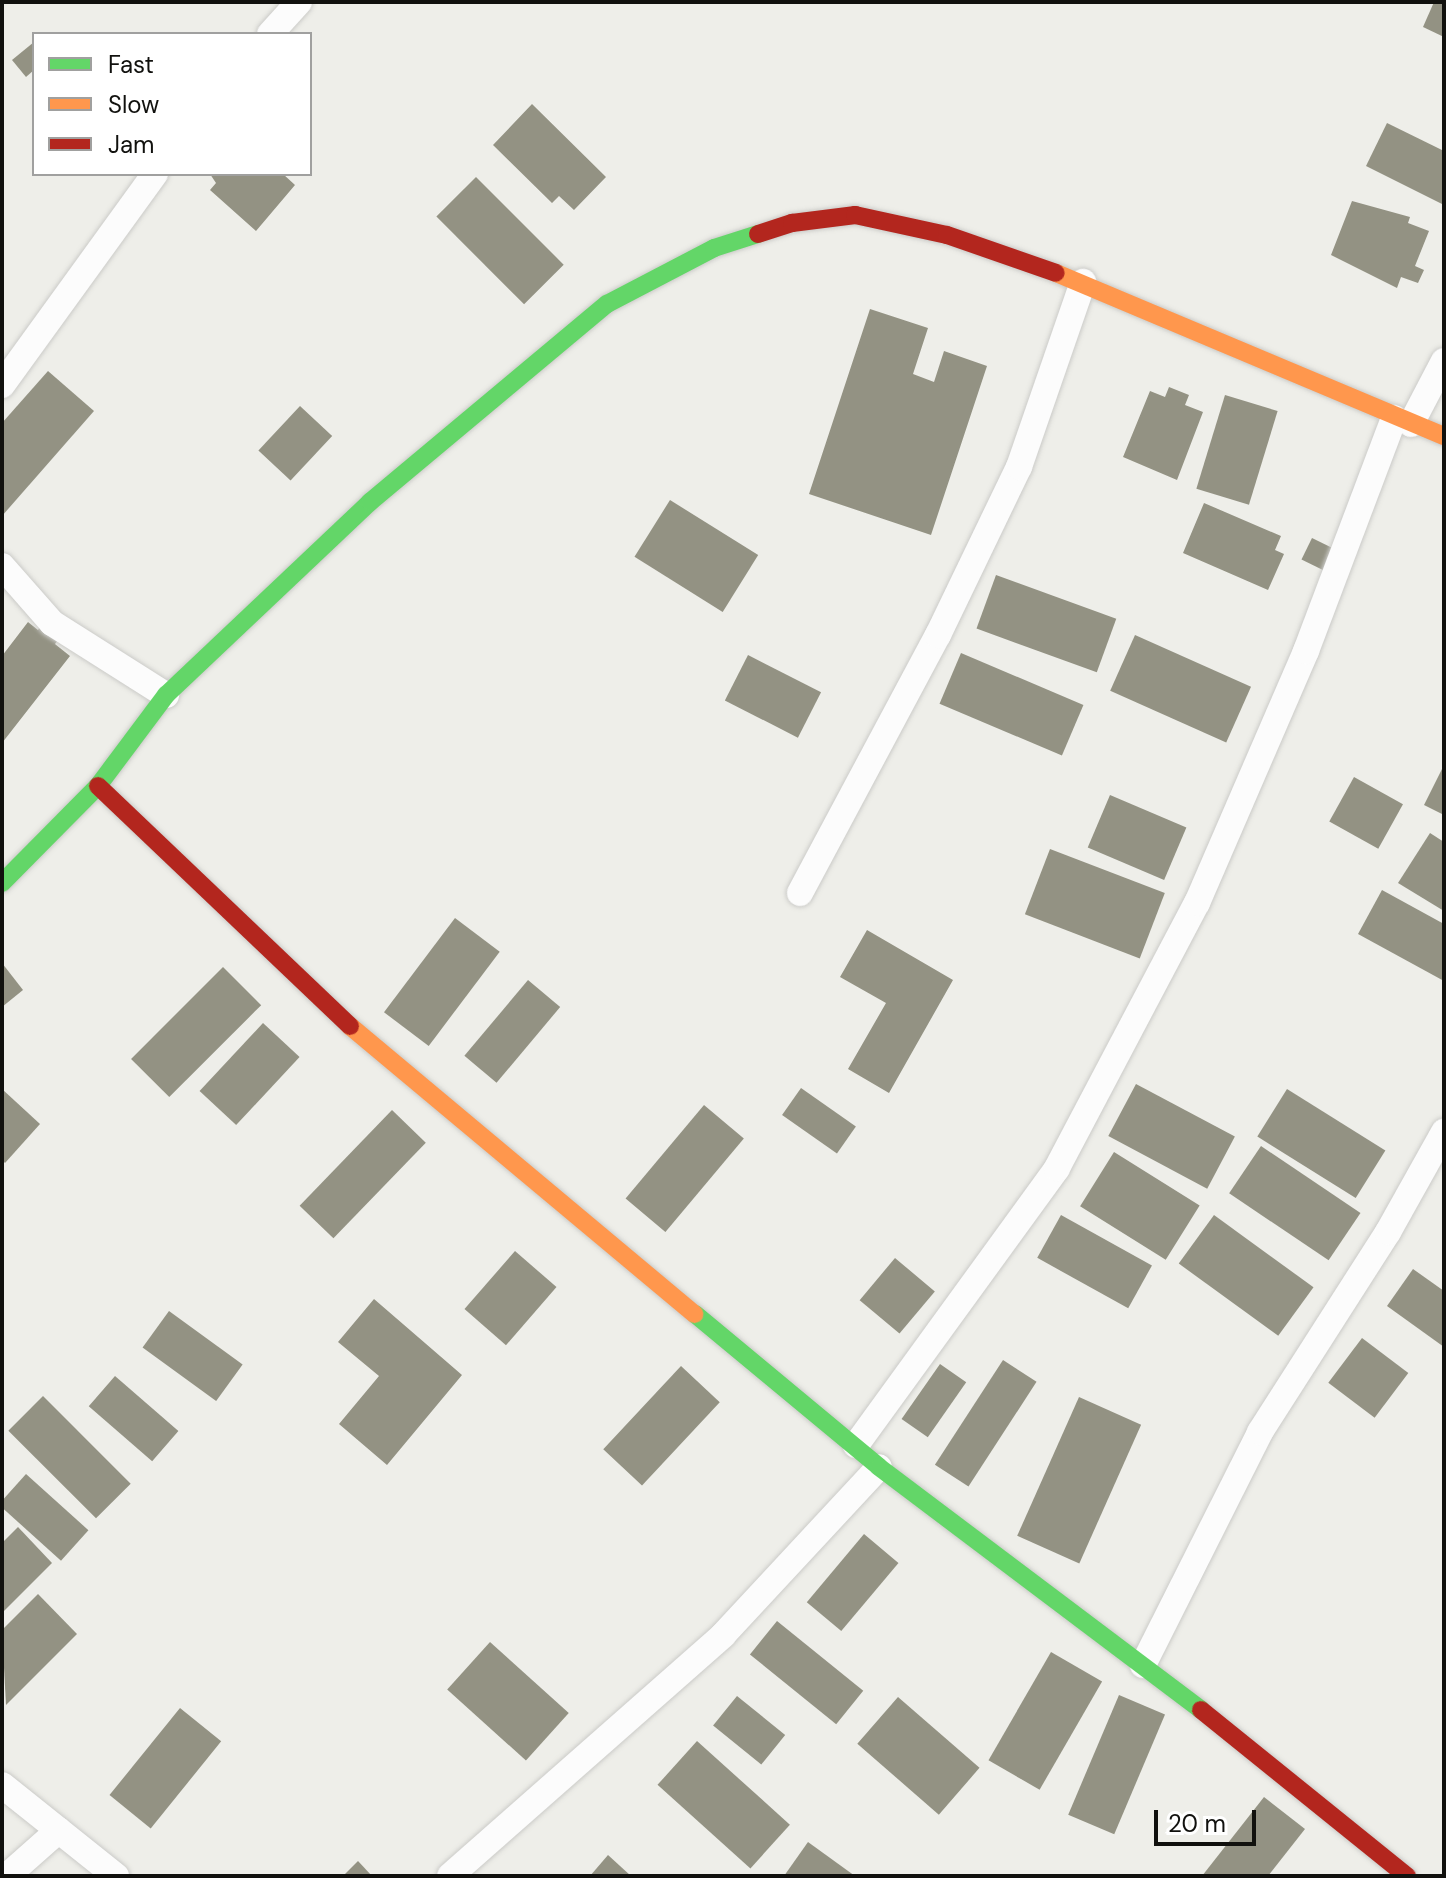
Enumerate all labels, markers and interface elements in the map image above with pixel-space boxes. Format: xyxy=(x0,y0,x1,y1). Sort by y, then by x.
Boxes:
legend xyxy=(32,32,312,176)
text: Fast xyxy=(108,49,154,80)
text: Slow xyxy=(108,89,159,120)
text: Jam xyxy=(108,129,154,160)
scale bar xyxy=(1158,1794,1260,1844)
text: 20 m xyxy=(1168,1808,1226,1839)

